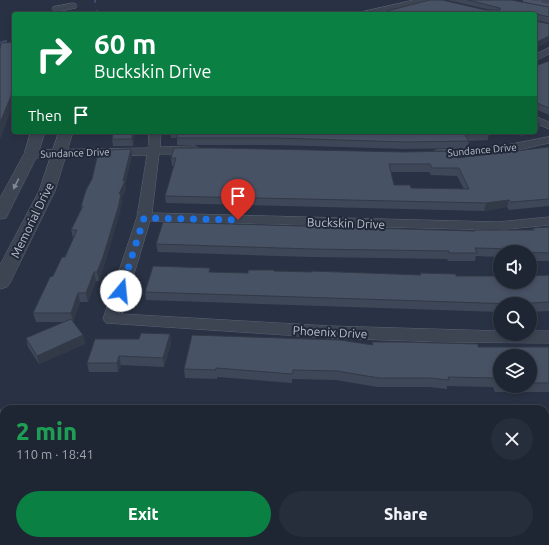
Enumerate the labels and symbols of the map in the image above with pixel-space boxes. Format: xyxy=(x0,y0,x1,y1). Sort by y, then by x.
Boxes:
street label: Sundance Drive xyxy=(447,141,517,159)
street label: Sundance Drive xyxy=(40,146,110,160)
one-way arrow xyxy=(12,178,19,190)
pin xyxy=(221,179,255,220)
street label: Memorial Drive xyxy=(8,180,56,260)
street label: Buckskin Drive xyxy=(307,215,385,231)
position arrow xyxy=(100,270,142,312)
street label: Phoenix Drive xyxy=(292,324,368,340)

